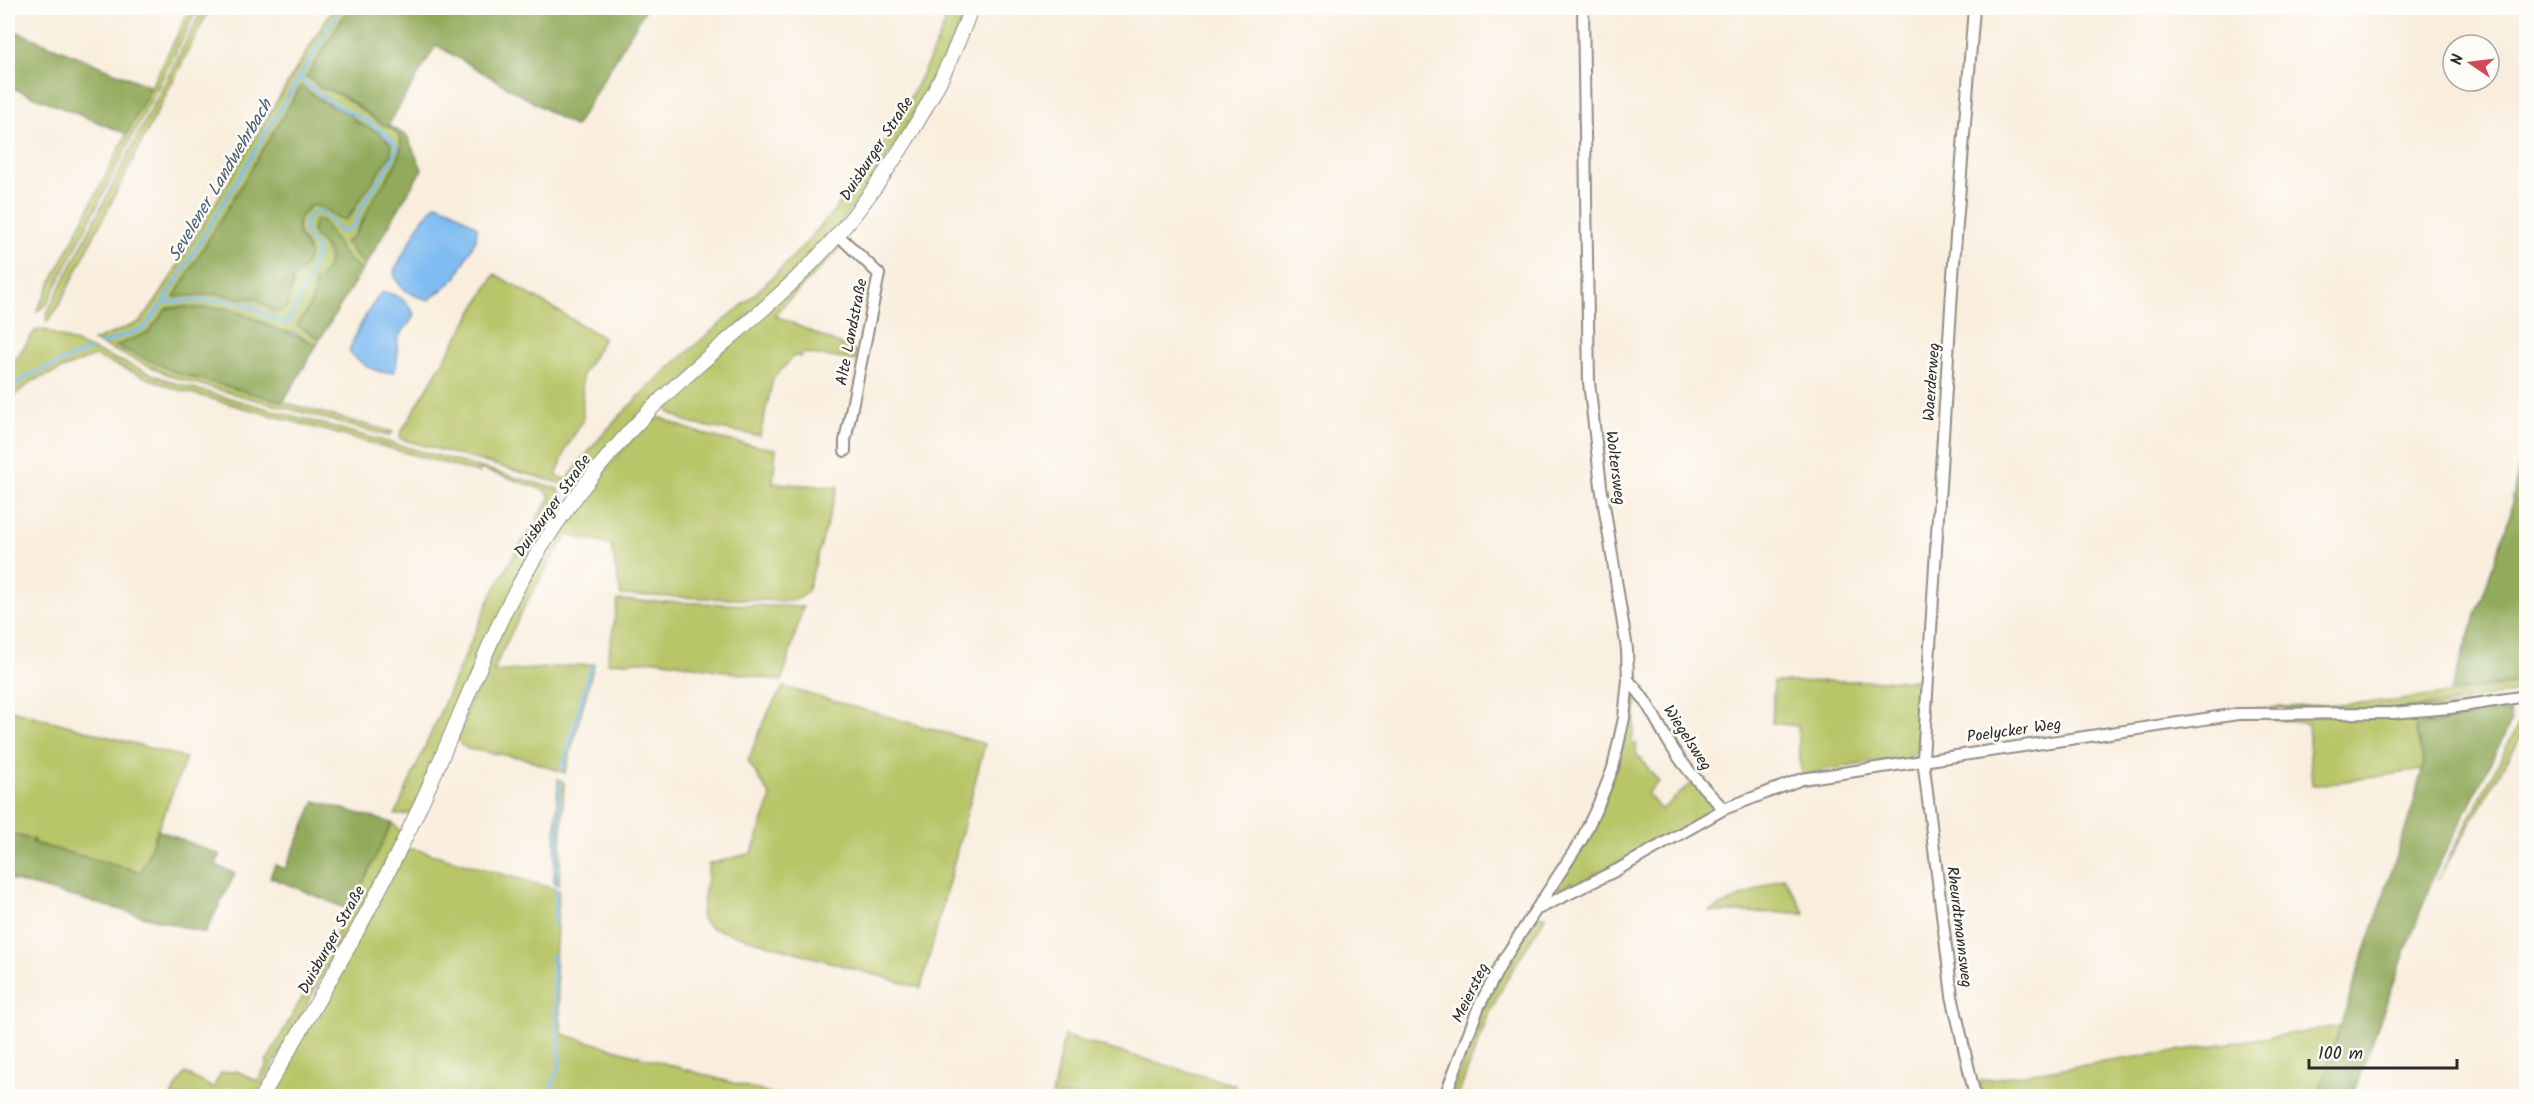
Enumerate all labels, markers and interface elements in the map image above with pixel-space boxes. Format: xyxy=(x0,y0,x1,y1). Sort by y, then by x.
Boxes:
north arrow xyxy=(2441,33,2501,93)
text: N xyxy=(2445,52,2471,68)
street label: Duisburger Straße xyxy=(834,92,920,206)
water label: Sevelener Landwehrbach xyxy=(161,93,282,268)
street label: Alte Landstraße xyxy=(829,276,875,388)
street label: Waerderweg xyxy=(1917,342,1947,422)
street label: Woltersweg xyxy=(1598,429,1632,507)
street label: Duisburger Straße xyxy=(508,449,598,563)
street label: Wiegelsweg xyxy=(1656,700,1718,776)
street label: Poelycker Weg xyxy=(1965,712,2063,750)
street label: Rheurdtmannsweg xyxy=(1939,865,1979,989)
street label: Duisburger Straße xyxy=(292,881,372,999)
street label: Meiersteg xyxy=(1446,959,1496,1027)
scale bar xyxy=(2309,1032,2458,1070)
text: 100 m xyxy=(2318,1040,2363,1069)

